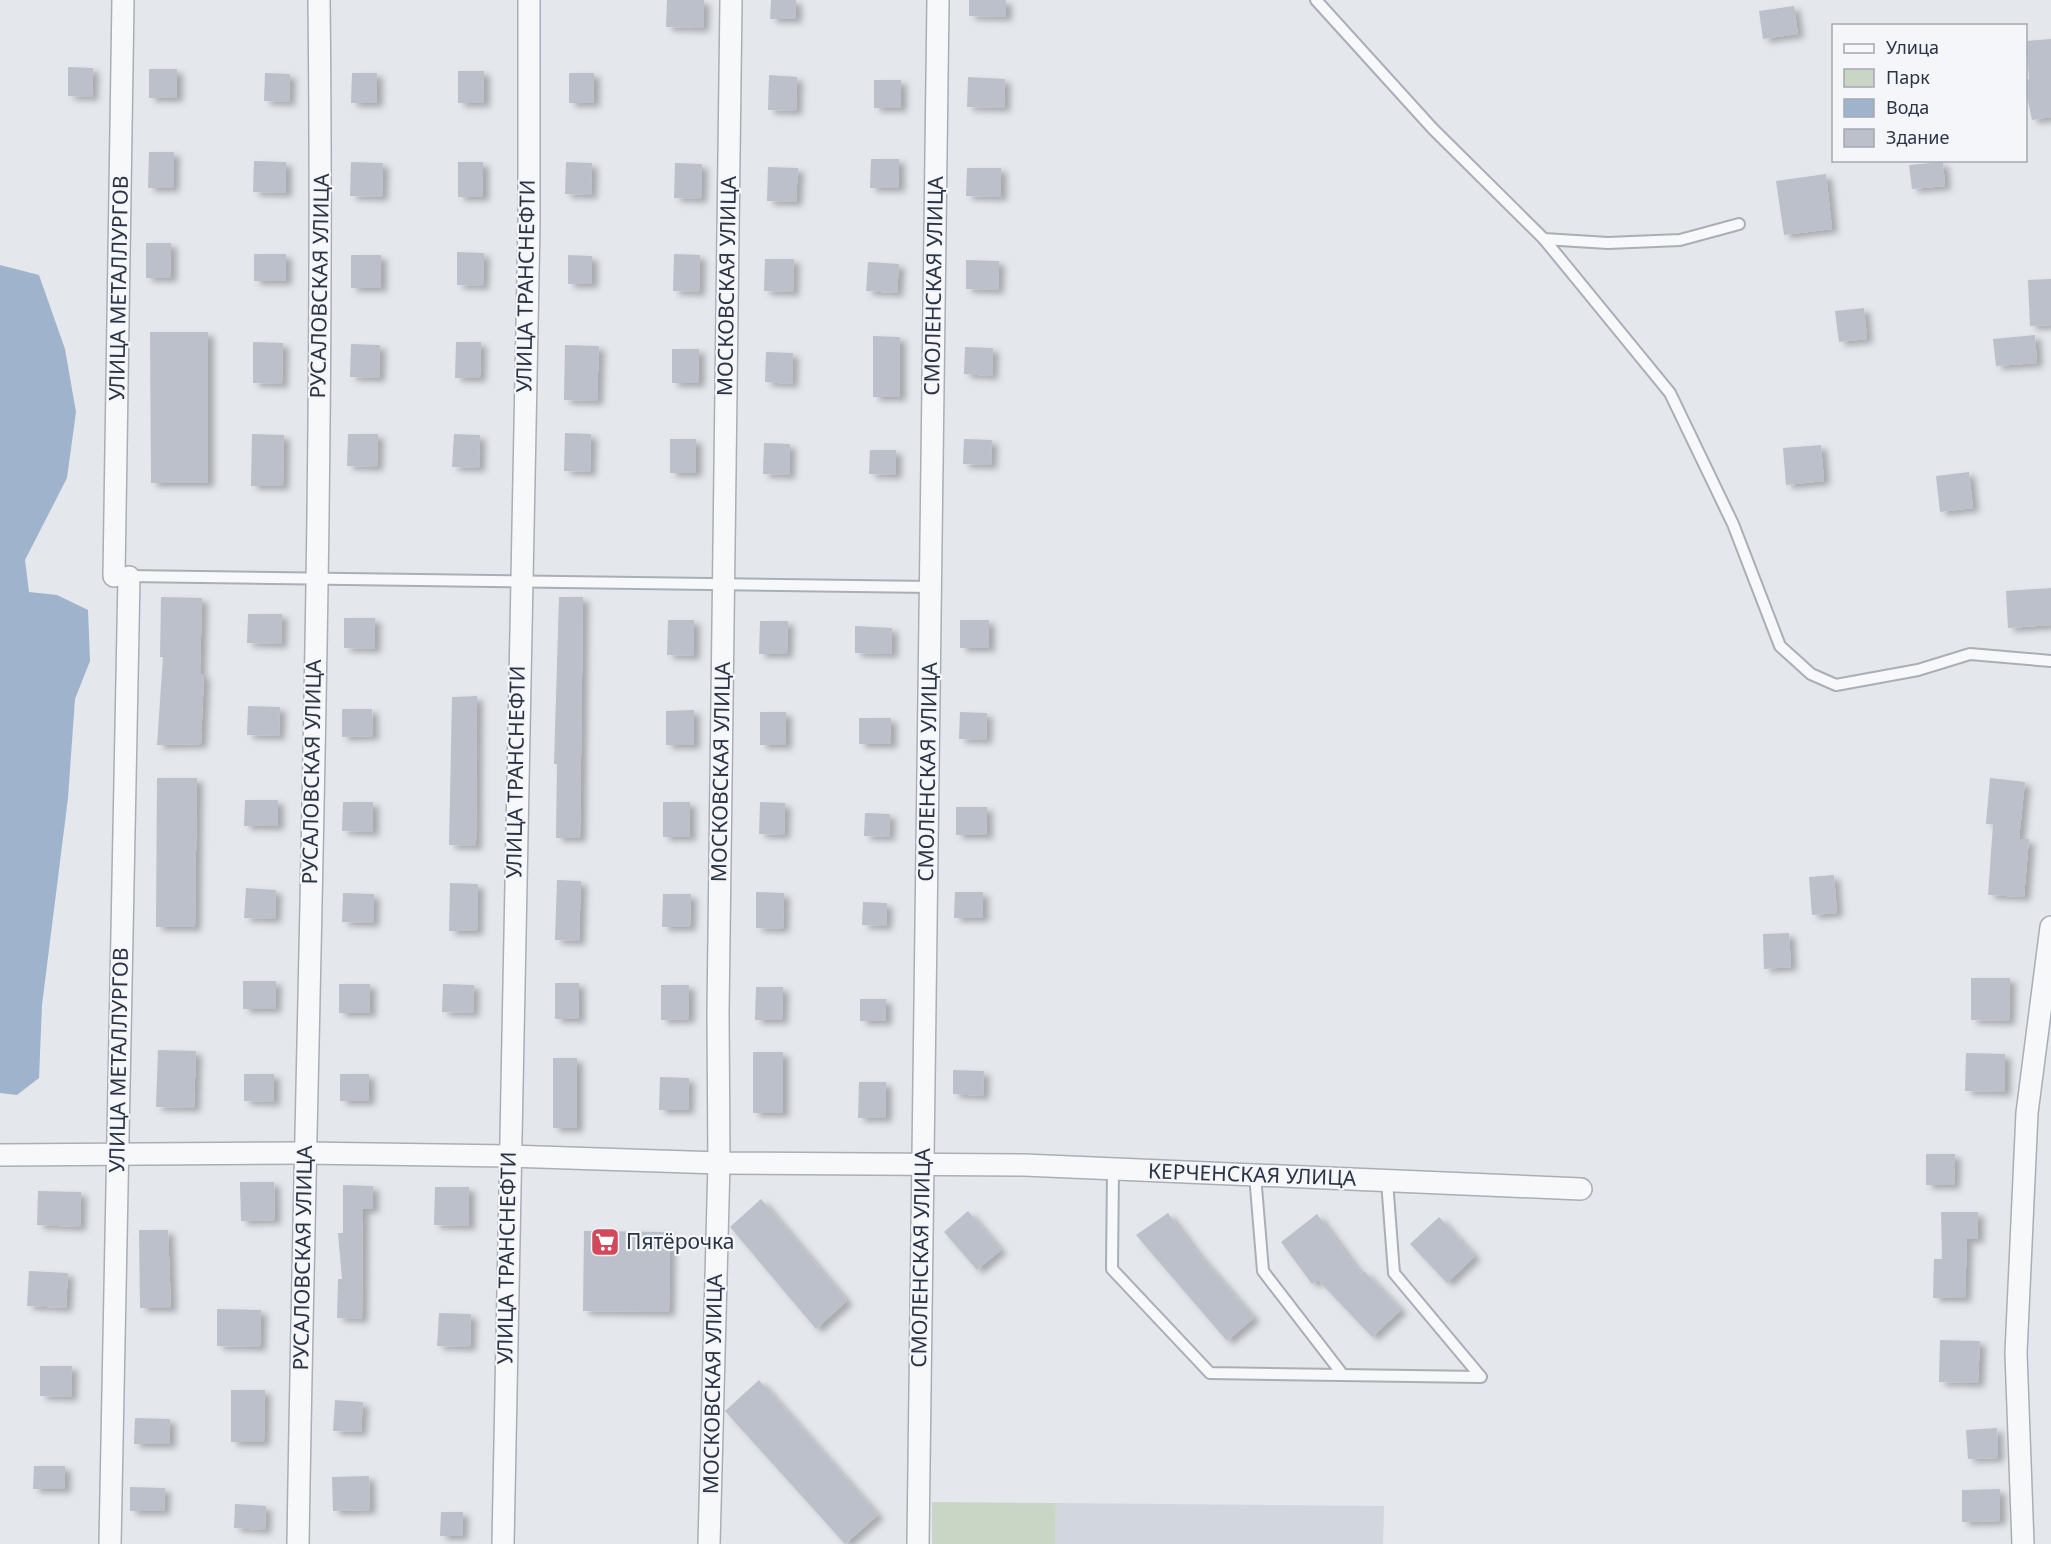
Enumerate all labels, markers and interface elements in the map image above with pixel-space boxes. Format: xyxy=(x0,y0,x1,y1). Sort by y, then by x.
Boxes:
legend xyxy=(1832,24,2027,162)
text: Улица xyxy=(1886,35,1939,59)
text: Парк xyxy=(1886,65,1930,89)
text: Вода xyxy=(1886,95,1929,119)
text: Здание xyxy=(1886,125,1950,149)
street label: РУСАЛОВСКАЯ УЛИЦА xyxy=(303,173,335,399)
street label: УЛИЦА МЕТАЛЛУРГОВ xyxy=(102,175,134,401)
street label: МОСКОВСКАЯ УЛИЦА xyxy=(710,175,742,396)
street label: СМОЛЕНСКАЯ УЛИЦА xyxy=(917,175,949,396)
street label: УЛИЦА ТРАНСНЕФТИ xyxy=(509,179,541,393)
street label: РУСАЛОВСКАЯ УЛИЦА xyxy=(295,659,327,885)
street label: МОСКОВСКАЯ УЛИЦА xyxy=(704,661,736,882)
street label: СМОЛЕНСКАЯ УЛИЦА xyxy=(911,661,943,882)
street label: УЛИЦА ТРАНСНЕФТИ xyxy=(499,665,531,879)
street label: УЛИЦА МЕТАЛЛУРГОВ xyxy=(102,947,134,1173)
street label: РУСАЛОВСКАЯ УЛИЦА xyxy=(286,1145,318,1371)
street label: СМОЛЕНСКАЯ УЛИЦА xyxy=(904,1147,936,1368)
street label: УЛИЦА ТРАНСНЕФТИ xyxy=(490,1151,522,1365)
street label: КЕРЧЕНСКАЯ УЛИЦА xyxy=(1147,1156,1357,1192)
supermarket icon: Пятёрочка xyxy=(589,1226,621,1258)
place label: Пятёрочка xyxy=(626,1227,734,1255)
street label: МОСКОВСКАЯ УЛИЦА xyxy=(696,1273,728,1494)

